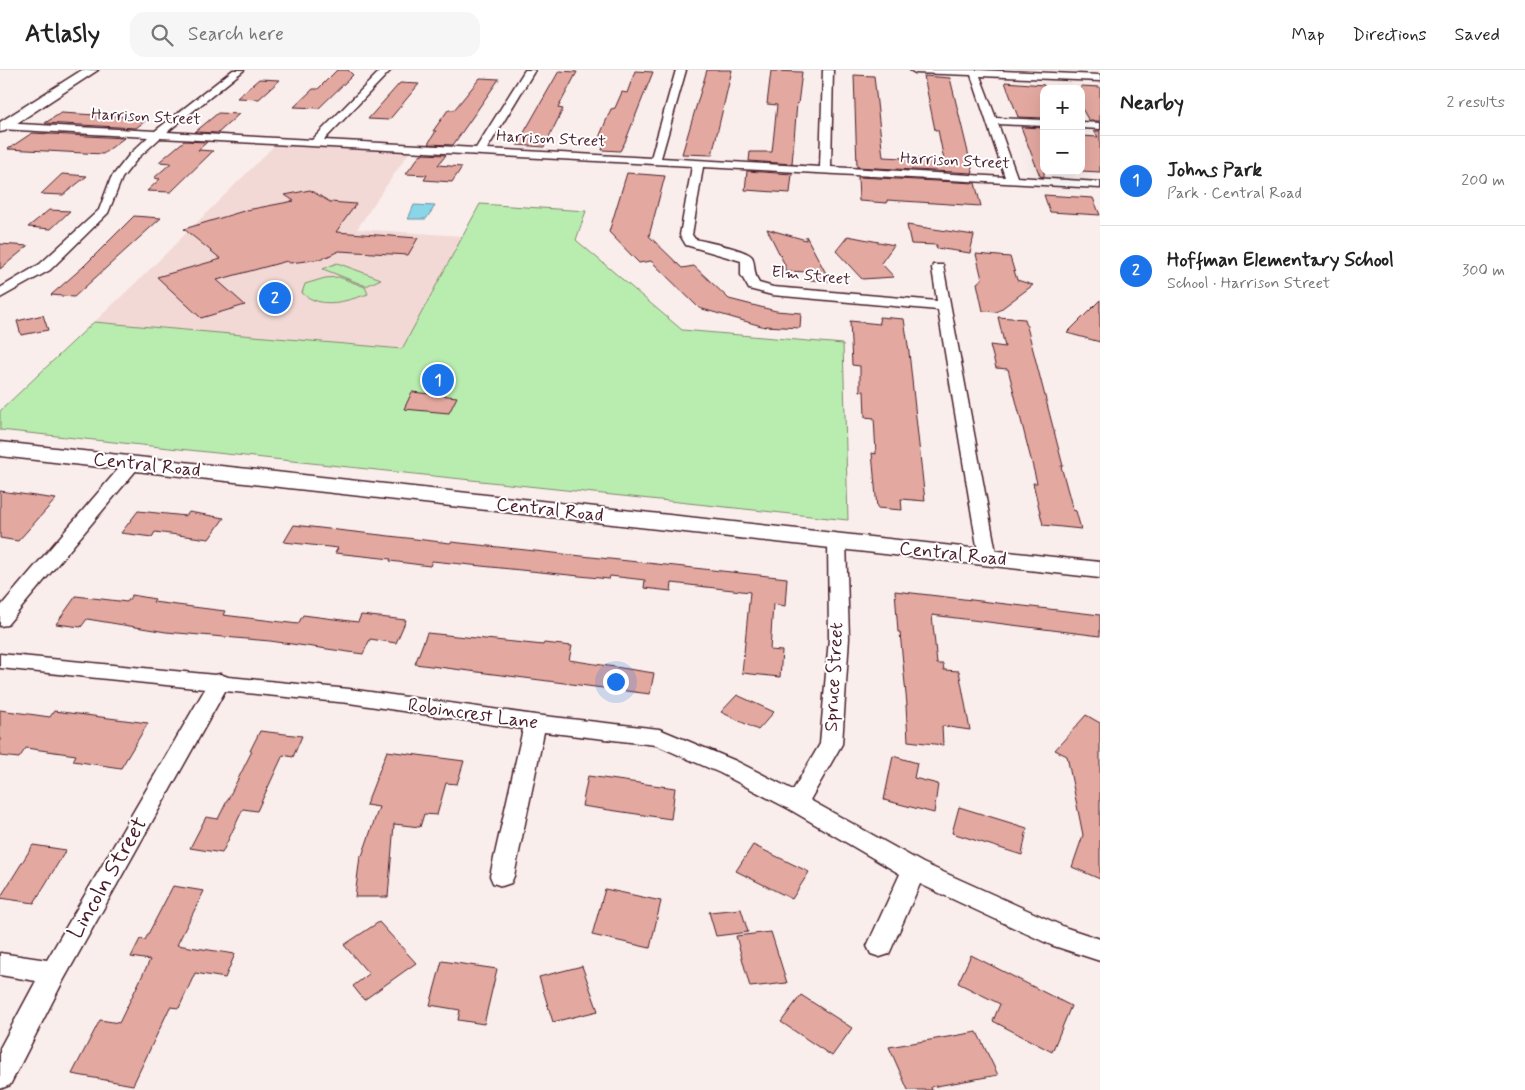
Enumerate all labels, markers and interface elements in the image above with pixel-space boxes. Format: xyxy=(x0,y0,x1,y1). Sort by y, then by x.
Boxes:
search box xyxy=(130,12,480,57)
text: Atlasly xyxy=(25,19,100,50)
icon: search xyxy=(148,21,176,49)
text: Search here xyxy=(188,22,284,47)
text: Map xyxy=(1292,23,1325,47)
text: Directions xyxy=(1353,23,1427,47)
text: Saved xyxy=(1455,23,1500,47)
map controls xyxy=(1040,85,1085,175)
button: + xyxy=(1040,85,1085,130)
text: Nearby xyxy=(1120,89,1184,117)
text: 2 results xyxy=(1447,92,1505,113)
street label: Harrison Street xyxy=(91,104,202,130)
street label: Harrison Street xyxy=(496,126,607,152)
button: − xyxy=(1040,130,1085,175)
street label: Harrison Street xyxy=(900,148,1011,174)
text: Johns Park xyxy=(1167,158,1262,183)
text: 1 xyxy=(1132,170,1140,191)
text: 200 m xyxy=(1461,170,1505,191)
text: Park · Central Road xyxy=(1167,183,1302,204)
text: Hoffman Elementary School xyxy=(1167,248,1394,273)
text: 2 xyxy=(1132,260,1140,281)
text: 300 m xyxy=(1462,260,1505,281)
street label: Elm Street xyxy=(770,261,852,291)
text: School · Harrison Street xyxy=(1167,273,1330,294)
pin: 2 xyxy=(259,279,291,317)
pin: 1 xyxy=(422,361,454,399)
street label: Central Road xyxy=(92,447,202,483)
street label: Central Road xyxy=(495,492,605,528)
street label: Central Road xyxy=(898,536,1008,572)
street label: Spruce Street xyxy=(819,622,849,732)
your location xyxy=(603,669,629,695)
street label: Robincrest Lane xyxy=(406,692,540,736)
street label: Lincoln Street xyxy=(62,812,154,944)

